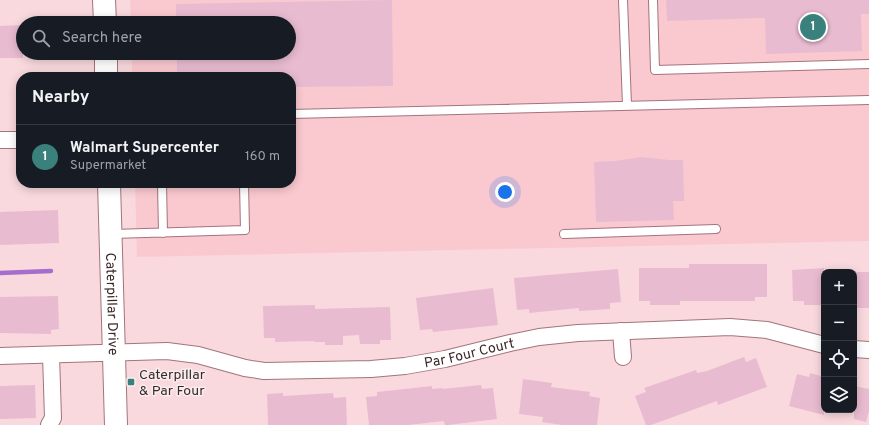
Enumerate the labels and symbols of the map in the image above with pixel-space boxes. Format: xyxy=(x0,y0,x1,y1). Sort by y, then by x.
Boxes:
pin: 1 xyxy=(800,12,826,42)
your location xyxy=(495,182,515,202)
street label: Caterpillar Drive xyxy=(101,252,121,356)
street label: Par Four Court xyxy=(423,335,516,372)
place label: Caterpillar & Par Four xyxy=(139,367,206,400)
marker: Caterpillar & Par Four xyxy=(126,377,136,387)

